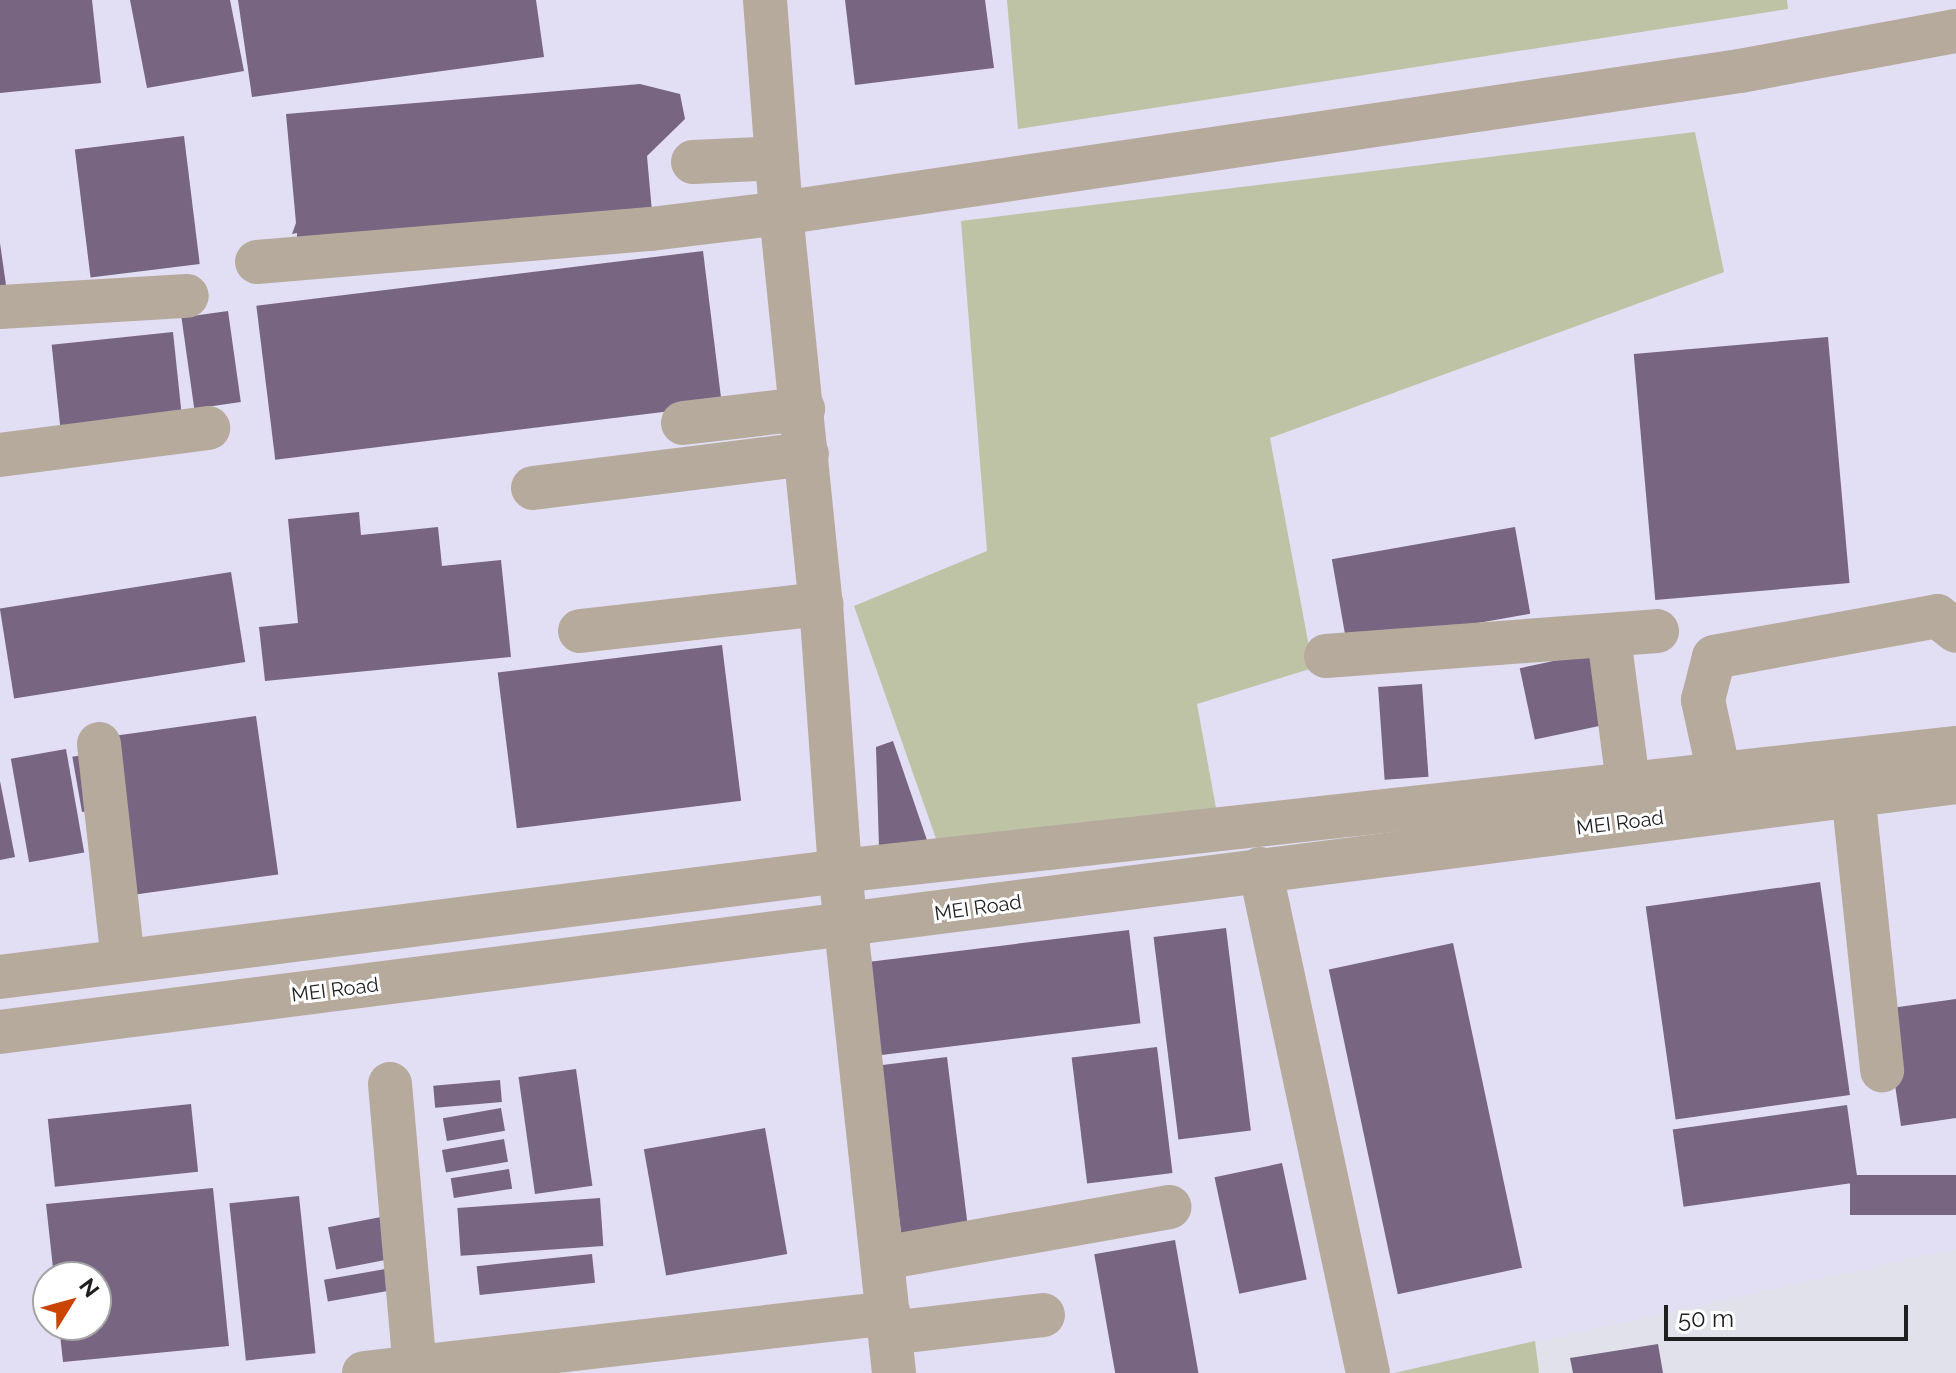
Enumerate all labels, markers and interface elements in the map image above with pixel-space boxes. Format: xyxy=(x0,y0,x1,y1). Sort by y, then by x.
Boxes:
street label: MEI Road xyxy=(1575,806,1665,840)
street label: MEI Road xyxy=(933,890,1023,926)
street label: MEI Road xyxy=(290,973,380,1007)
north arrow xyxy=(32,1261,112,1341)
text: N xyxy=(74,1273,105,1302)
scale bar xyxy=(1668,1289,1912,1339)
text: 50 m xyxy=(1678,1304,1734,1333)

